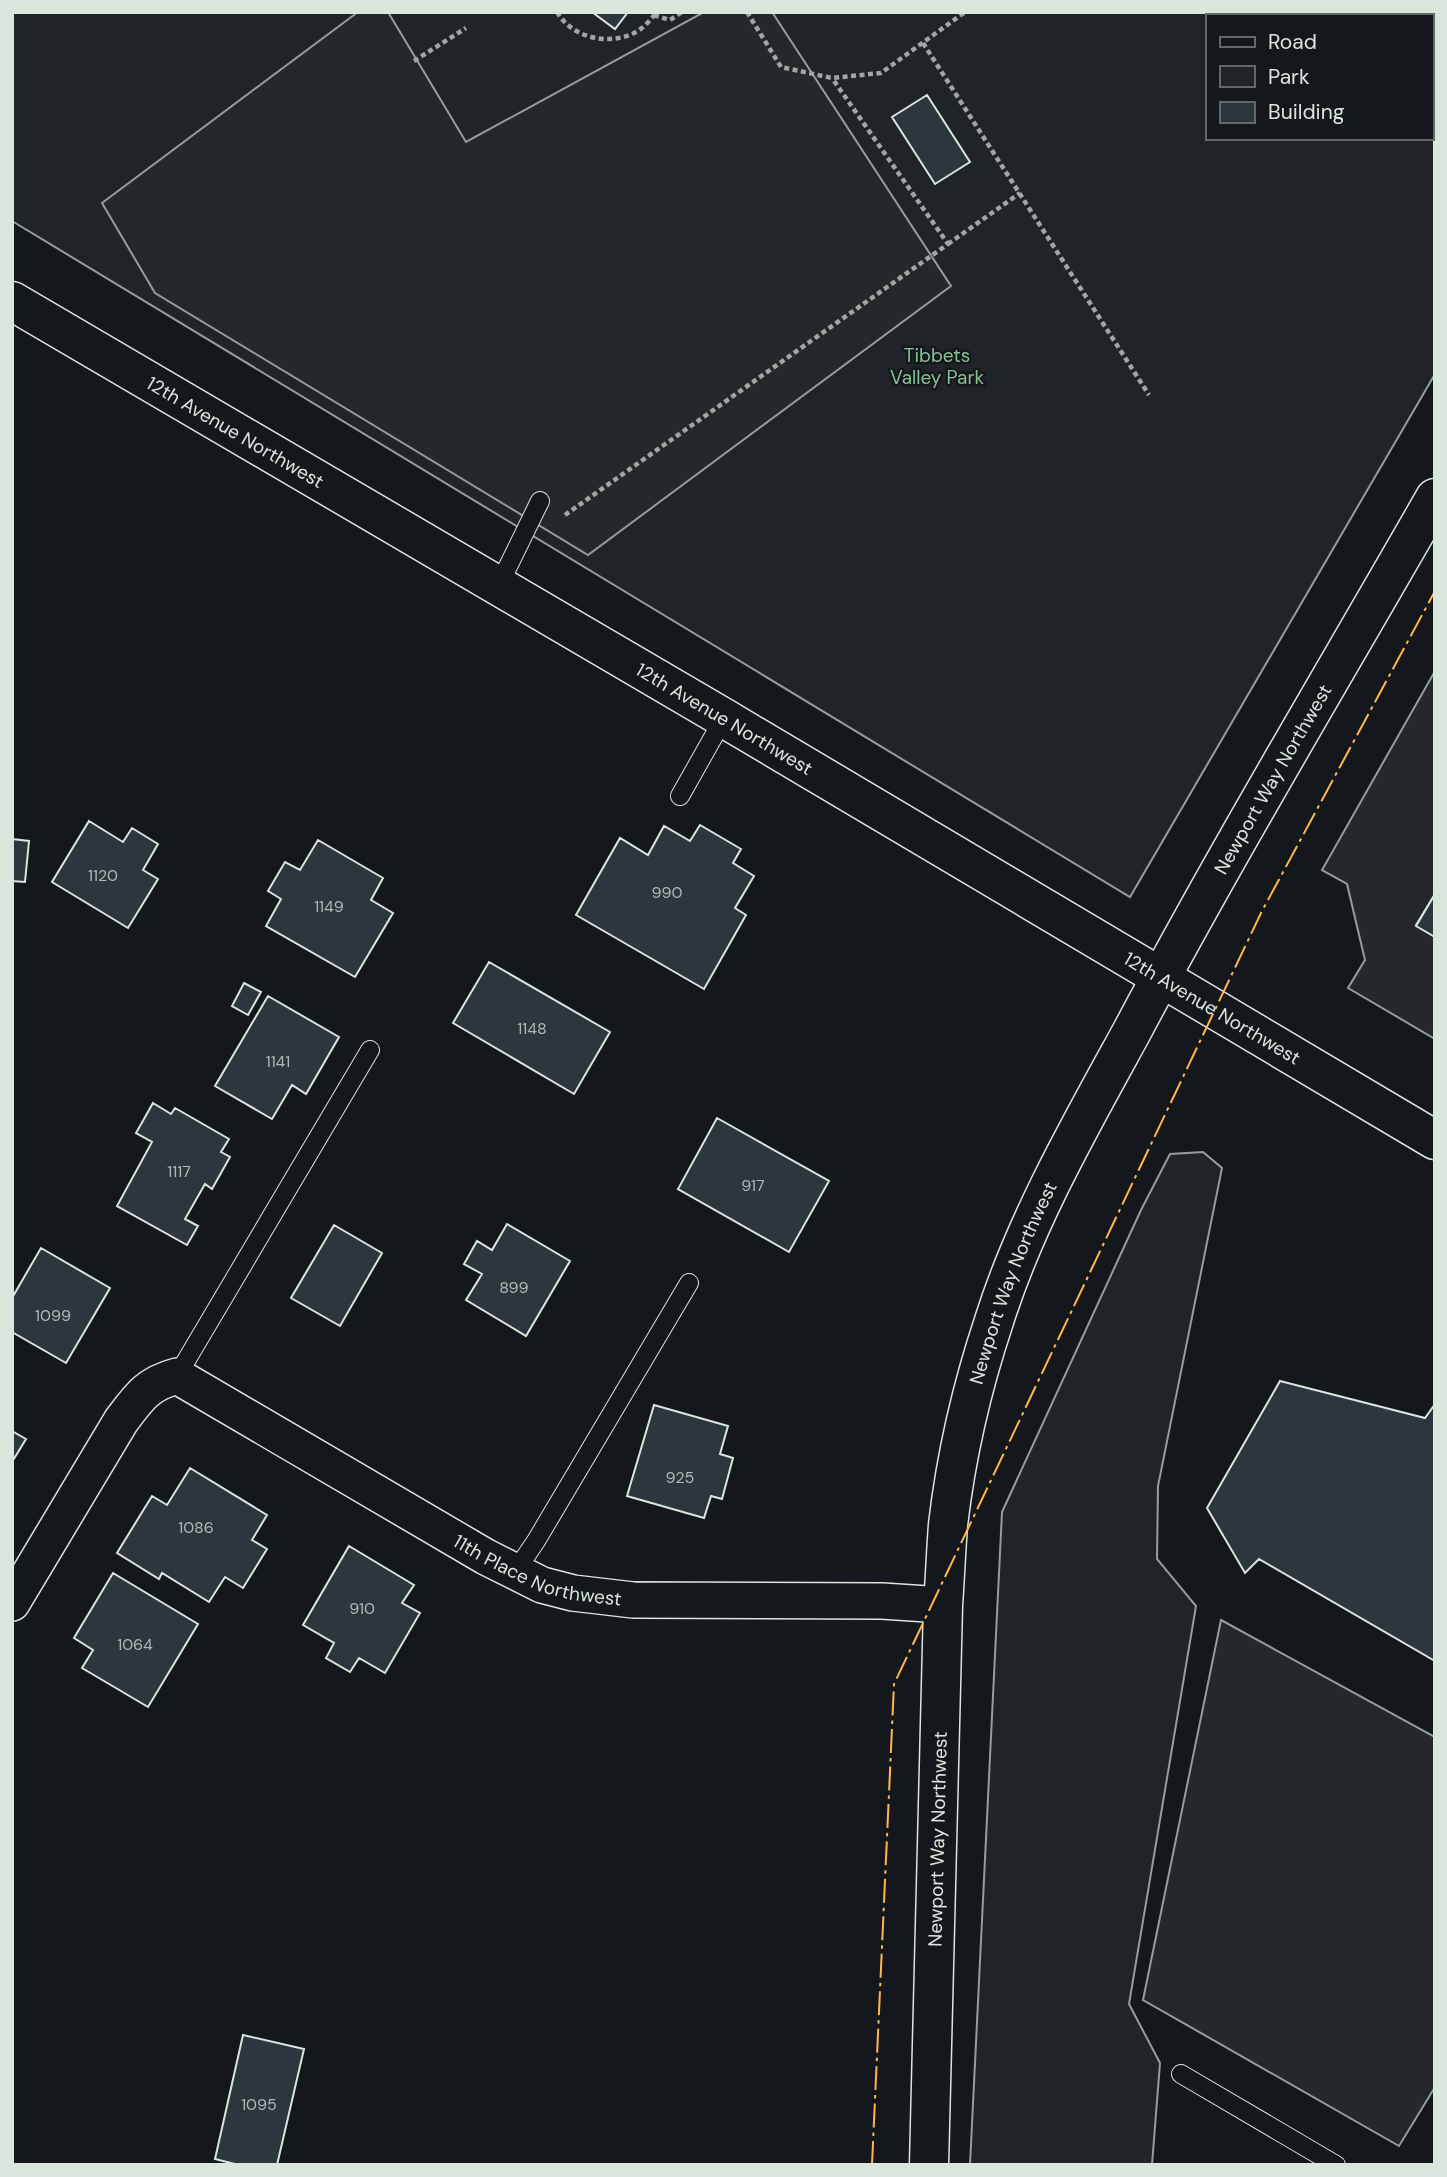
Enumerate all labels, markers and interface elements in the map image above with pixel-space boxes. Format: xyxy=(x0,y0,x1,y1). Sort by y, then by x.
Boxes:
legend xyxy=(1206,14,1433,140)
text: Road xyxy=(1268,28,1317,56)
text: Park xyxy=(1268,63,1310,91)
text: Building xyxy=(1268,98,1345,126)
park label: Tibbets Valley Park xyxy=(890,343,984,390)
street label: 12th Avenue Northwest xyxy=(142,371,328,494)
street label: 12th Avenue Northwest xyxy=(631,657,817,781)
street label: Newport Way Northwest xyxy=(1209,680,1338,879)
house number: 1120 xyxy=(88,865,118,886)
house number: 990 xyxy=(651,882,683,903)
house number: 1149 xyxy=(314,896,344,917)
street label: 12th Avenue Northwest xyxy=(1119,946,1305,1070)
house number: 1148 xyxy=(517,1018,547,1039)
house number: 1141 xyxy=(266,1051,290,1072)
house number: 1117 xyxy=(167,1161,191,1182)
house number: 917 xyxy=(741,1175,765,1196)
street label: Newport Way Northwest xyxy=(964,1177,1063,1387)
house number: 899 xyxy=(499,1277,529,1298)
house number: 1099 xyxy=(35,1305,71,1326)
house number: 925 xyxy=(666,1467,694,1488)
house number: 1086 xyxy=(178,1517,214,1538)
street label: 11th Place Northwest xyxy=(449,1529,623,1612)
house number: 910 xyxy=(349,1598,375,1619)
house number: 1064 xyxy=(117,1634,153,1655)
street label: Newport Way Northwest xyxy=(922,1731,953,1947)
house number: 1095 xyxy=(241,2094,277,2115)

